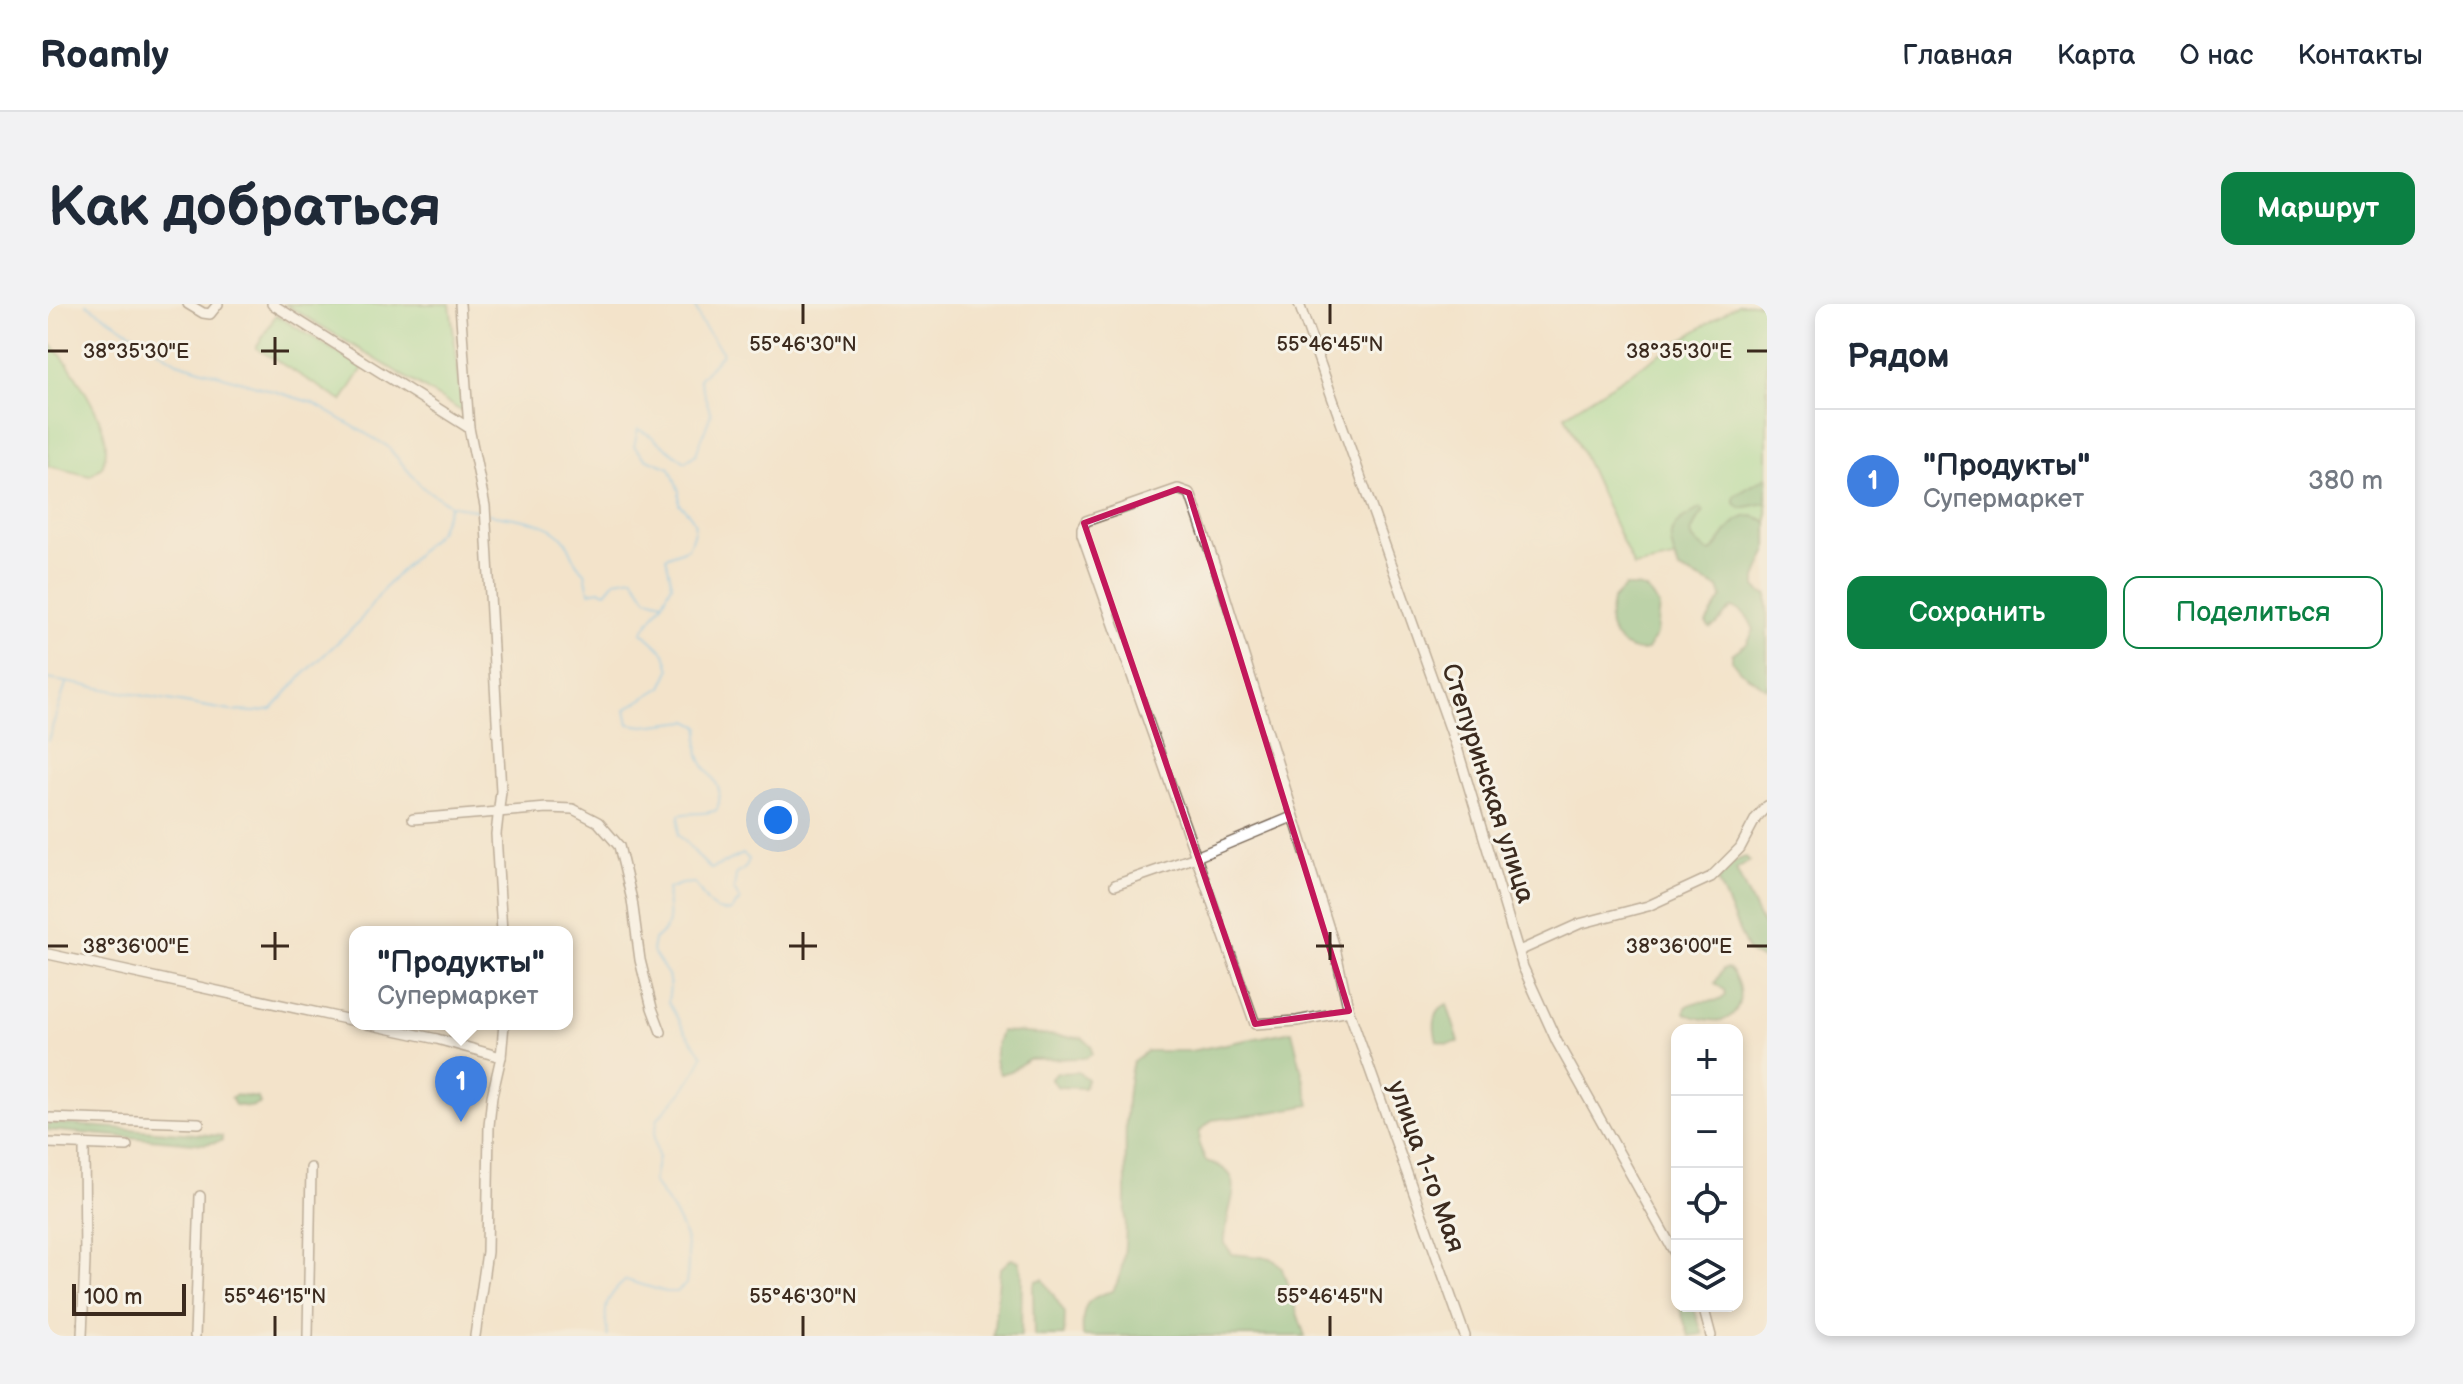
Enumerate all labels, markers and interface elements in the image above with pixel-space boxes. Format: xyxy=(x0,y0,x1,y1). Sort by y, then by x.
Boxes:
text: Roamly xyxy=(40,33,169,78)
text: Главная xyxy=(1902,39,2013,72)
text: Карта xyxy=(2057,39,2136,72)
text: О нас xyxy=(2180,39,2253,72)
text: Контакты xyxy=(2297,39,2423,72)
button: Маршрут xyxy=(2221,172,2415,245)
text: Как добраться xyxy=(48,175,441,242)
text: 55°46'30"N xyxy=(749,333,857,357)
text: 55°46'45"N xyxy=(1277,333,1383,357)
text: Рядом xyxy=(1847,336,1949,377)
text: 38°35'30"E xyxy=(83,340,189,364)
text: 38°35'30"E xyxy=(1626,340,1732,364)
text: "Продукты" xyxy=(1923,448,2090,484)
text: 1 xyxy=(1868,466,1878,497)
text: 380 m xyxy=(2308,466,2383,497)
text: Супермаркет xyxy=(1923,484,2084,515)
button: Сохранить xyxy=(1847,576,2107,649)
button: Поделиться xyxy=(2123,576,2383,649)
street label: Степуринская улица xyxy=(1434,660,1541,907)
your location xyxy=(758,800,798,840)
popup xyxy=(349,926,573,1030)
text: 38°36'00"E xyxy=(83,935,189,959)
text: 38°36'00"E xyxy=(1626,935,1732,959)
text: "Продукты" xyxy=(377,945,545,981)
text: Супермаркет xyxy=(377,981,539,1012)
map controls xyxy=(1671,1024,1743,1312)
button: + xyxy=(1671,1024,1743,1096)
pin: 1 xyxy=(435,1056,487,1122)
street label: улица 1-го Мая xyxy=(1380,1077,1471,1256)
button: − xyxy=(1671,1096,1743,1168)
button: locate xyxy=(1671,1168,1743,1240)
button: layers xyxy=(1671,1240,1743,1312)
scale bar xyxy=(72,1280,186,1316)
text: 100 m xyxy=(84,1284,143,1311)
text: 55°46'15"N xyxy=(224,1285,326,1309)
text: 55°46'30"N xyxy=(749,1285,857,1309)
text: 55°46'45"N xyxy=(1277,1285,1383,1309)

